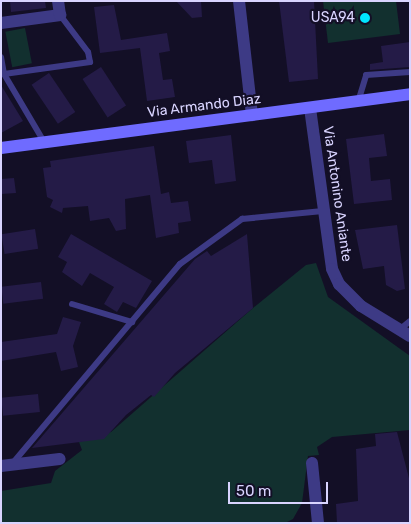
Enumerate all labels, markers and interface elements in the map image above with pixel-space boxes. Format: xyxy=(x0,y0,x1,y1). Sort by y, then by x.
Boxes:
place label: USA94 xyxy=(311,10,355,26)
marker: USA94 xyxy=(359,12,371,24)
street label: Via Armando Diaz xyxy=(146,91,262,121)
street label: Via Antonino Aniante xyxy=(319,125,355,263)
scale bar xyxy=(231,472,331,504)
text: 50 m xyxy=(236,482,271,500)

